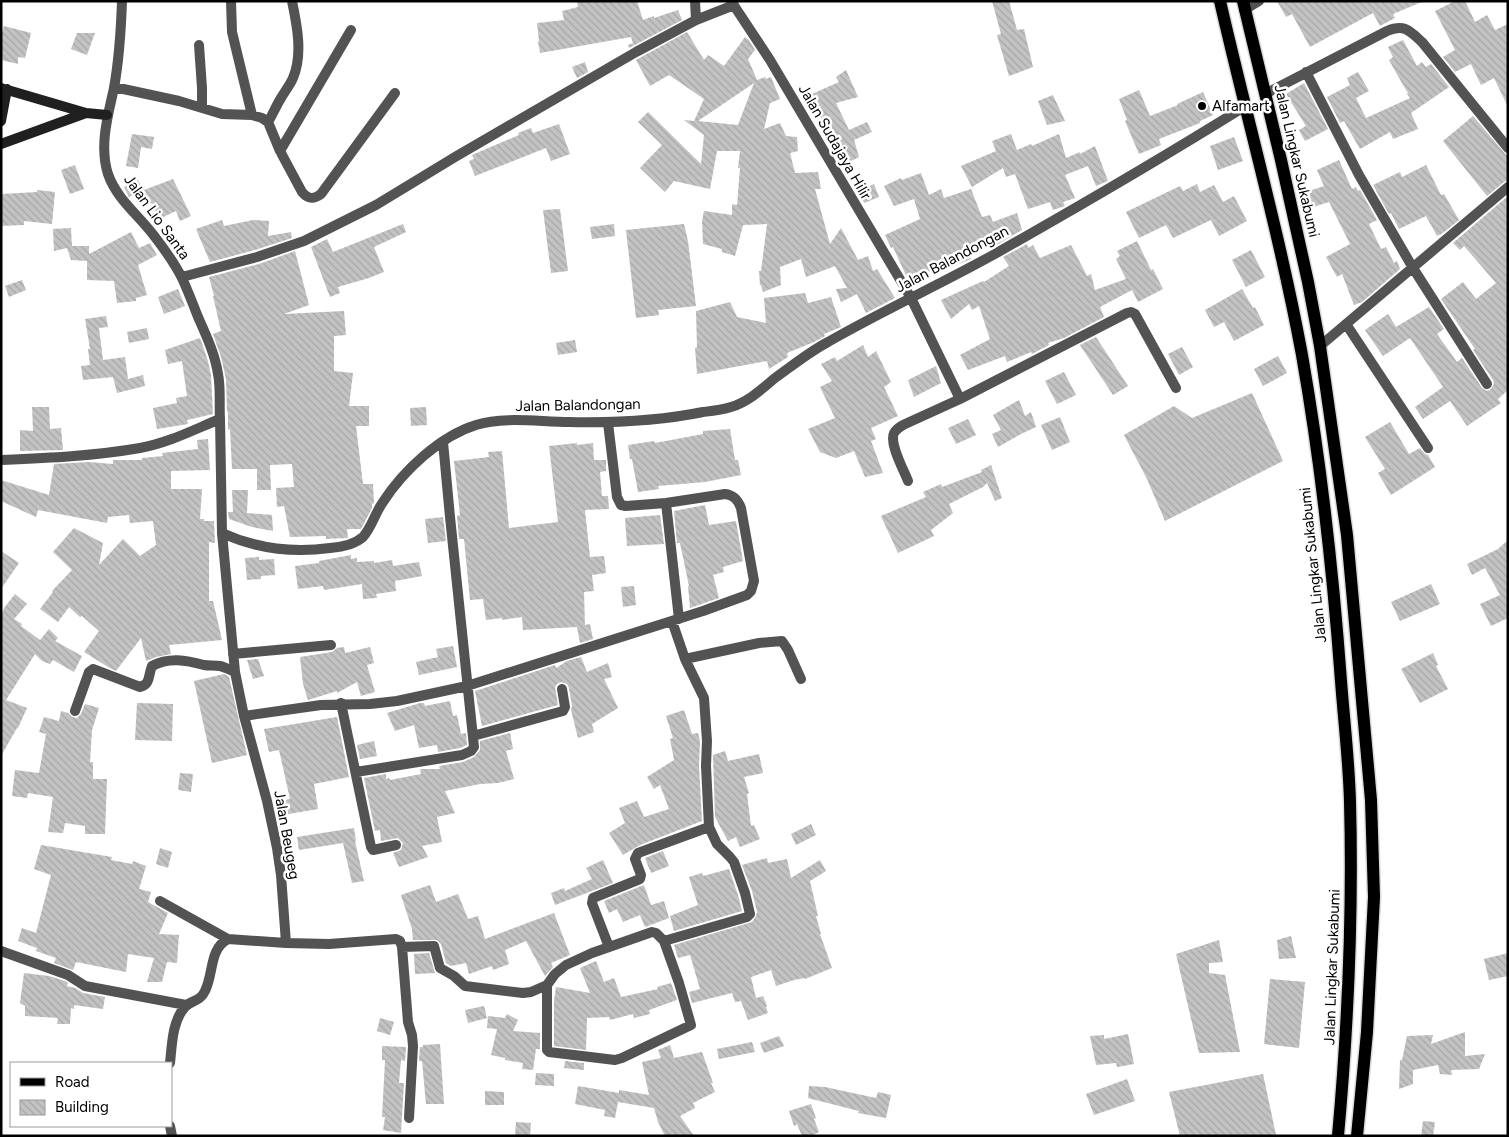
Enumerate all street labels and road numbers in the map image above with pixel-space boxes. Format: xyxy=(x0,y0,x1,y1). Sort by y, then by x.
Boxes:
street label: Jalan Sudajaya Hilir xyxy=(795,81,875,203)
street label: Jalan Lingkar Sukabumi xyxy=(1271,83,1323,239)
street label: Jalan Lio Santa xyxy=(120,171,194,263)
street label: Jalan Balandongan xyxy=(892,222,1012,296)
street label: Jalan Balandongan xyxy=(515,395,641,415)
street label: Jalan Lingkar Sukabumi xyxy=(1296,486,1330,644)
street label: Jalan Beugeg xyxy=(270,789,304,881)
street label: Jalan Lingkar Sukabumi xyxy=(1320,889,1344,1045)

